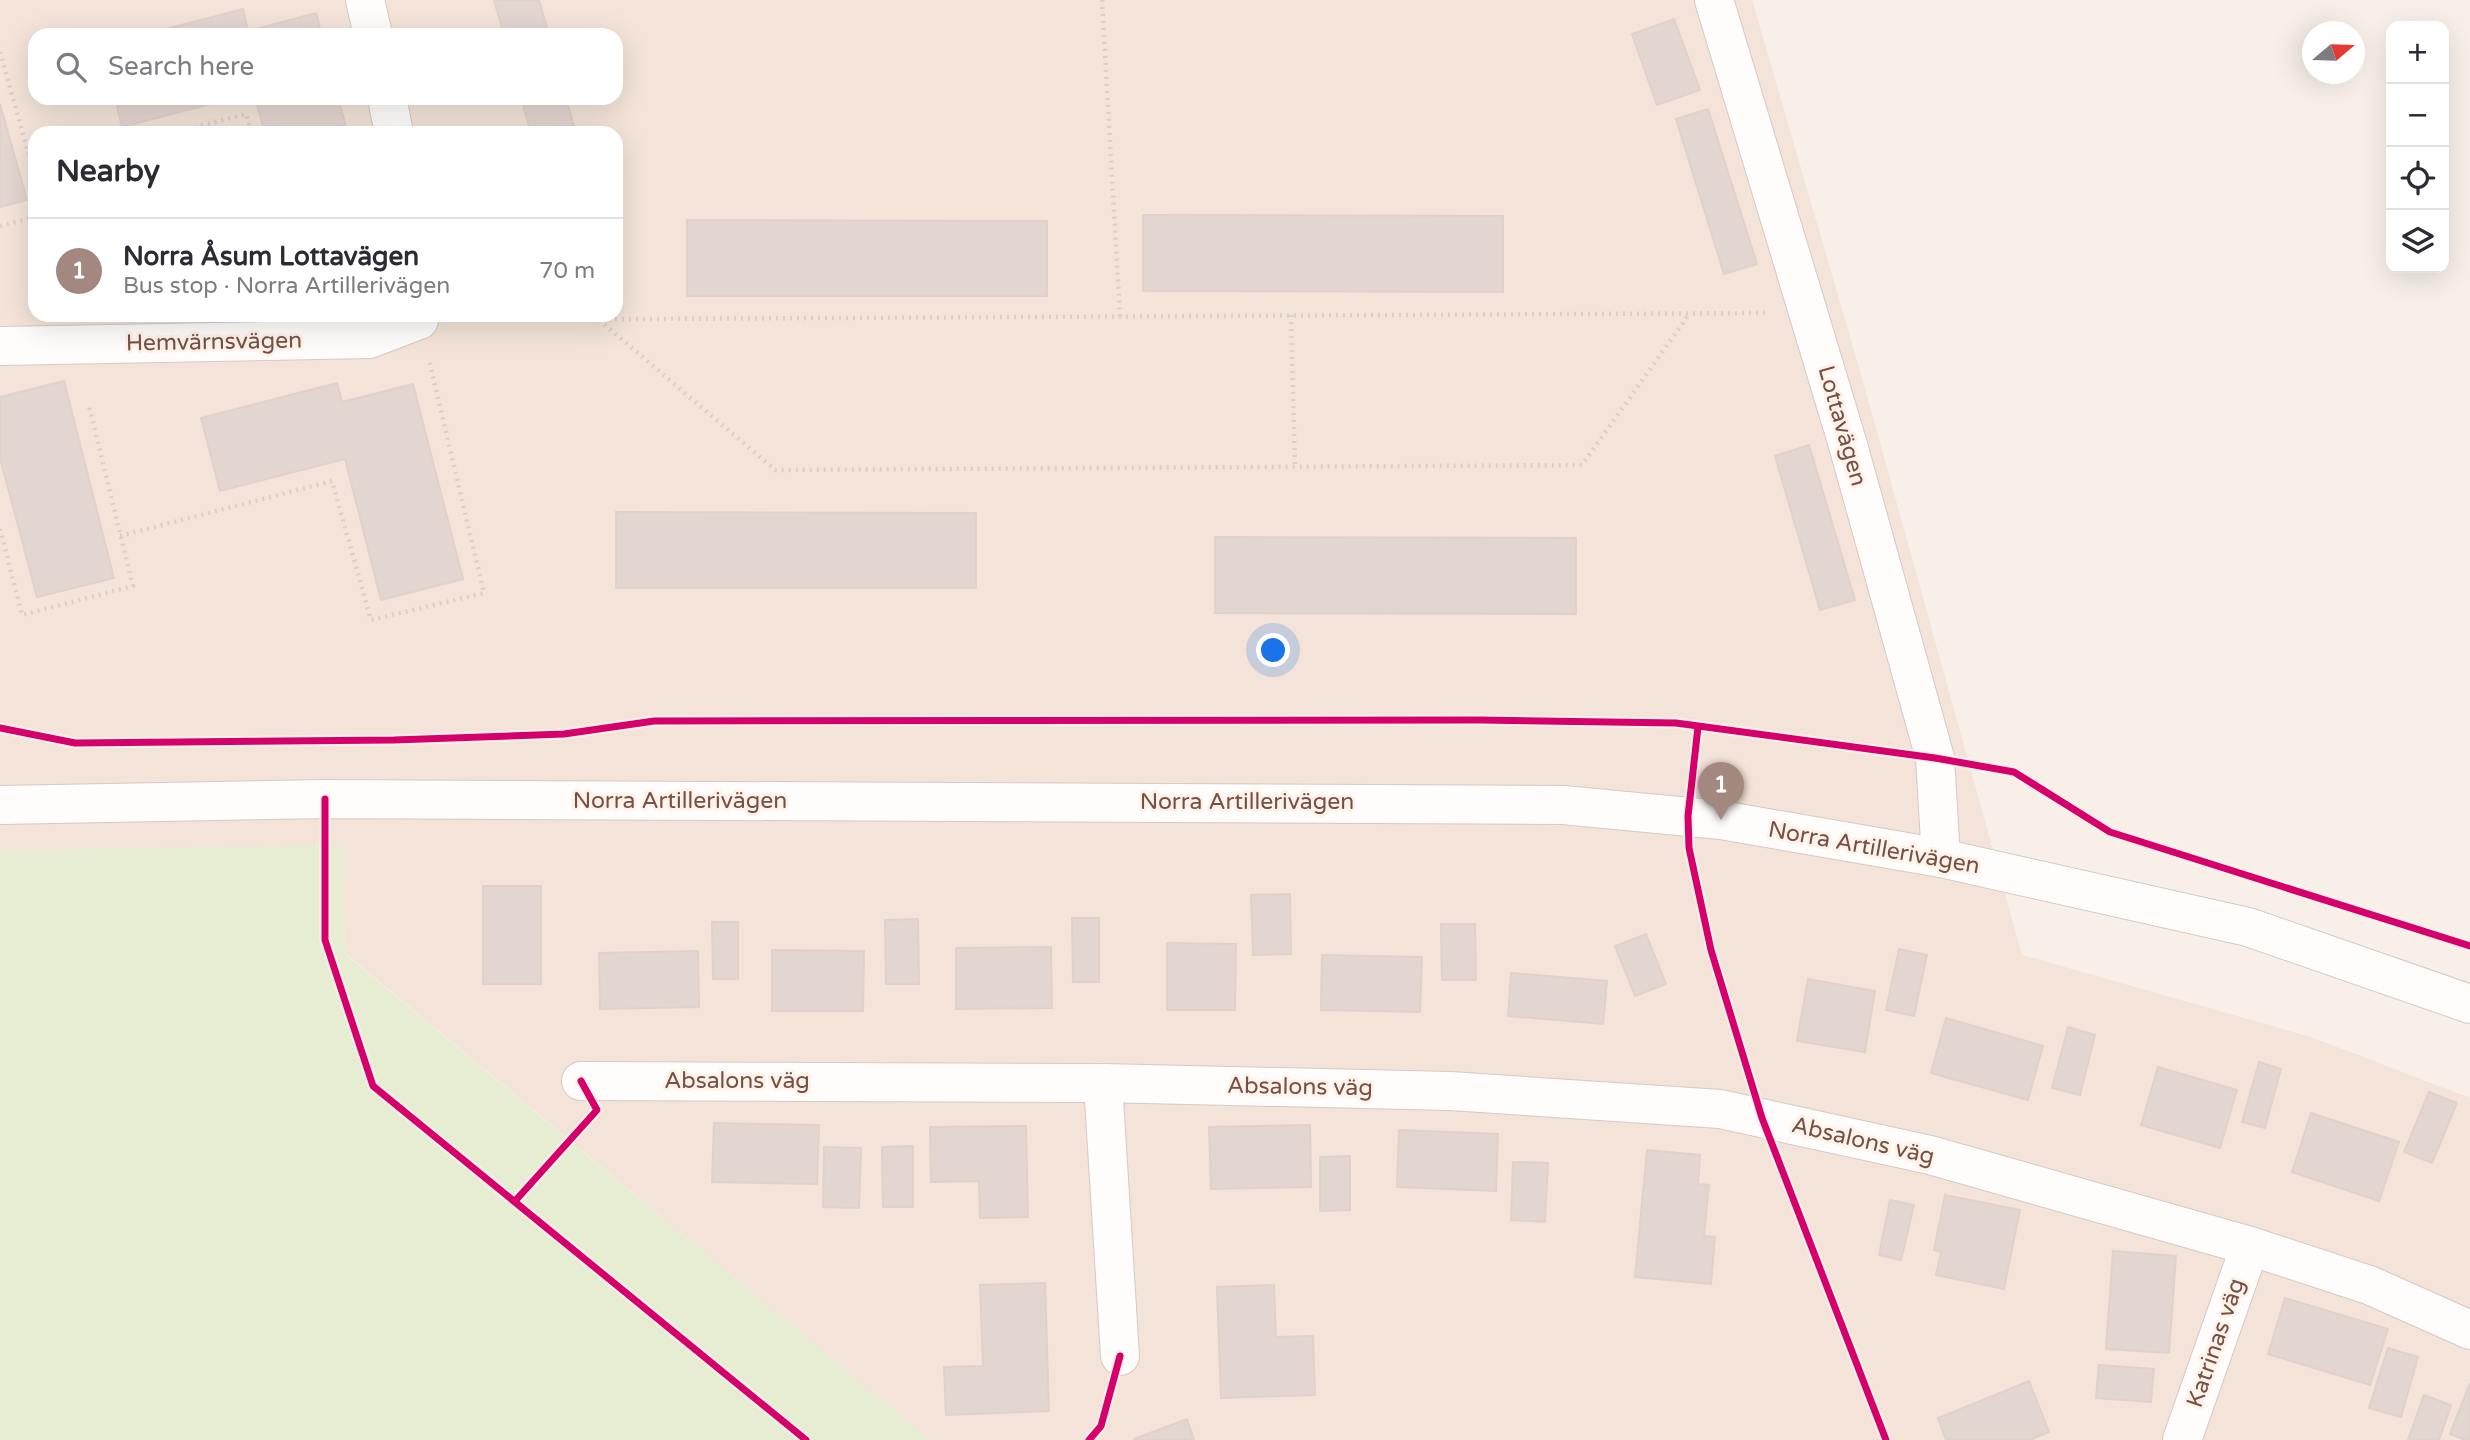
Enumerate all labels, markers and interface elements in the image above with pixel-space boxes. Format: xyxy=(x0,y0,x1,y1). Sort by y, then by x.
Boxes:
north arrow xyxy=(2302,21,2365,84)
map controls xyxy=(2386,21,2449,273)
button: + xyxy=(2386,21,2449,84)
search box xyxy=(28,28,623,105)
icon: search xyxy=(52,48,90,86)
text: Search here xyxy=(108,51,254,82)
button: − xyxy=(2386,84,2449,147)
button: locate xyxy=(2386,147,2449,210)
text: Nearby xyxy=(56,153,160,190)
button: layers xyxy=(2386,210,2449,273)
text: Norra Åsum Lottavägen xyxy=(123,241,419,272)
text: 1 xyxy=(72,257,86,285)
text: 70 m xyxy=(539,257,595,285)
text: Bus stop · Norra Artillerivägen xyxy=(123,272,450,300)
street label: Hemvärnsvägen xyxy=(126,326,302,358)
street label: Lottavägen xyxy=(1811,363,1873,489)
your location xyxy=(1256,633,1290,667)
pin: 1 xyxy=(1698,762,1744,820)
street label: Norra Artillerivägen xyxy=(573,787,787,815)
street label: Norra Artillerivägen xyxy=(1140,788,1354,816)
street label: Norra Artillerivägen xyxy=(1766,816,1982,880)
street label: Absalons väg xyxy=(664,1067,810,1095)
street label: Absalons väg xyxy=(1227,1072,1373,1102)
street label: Absalons väg xyxy=(1789,1111,1937,1171)
street label: Katrinas väg xyxy=(2181,1275,2251,1411)

